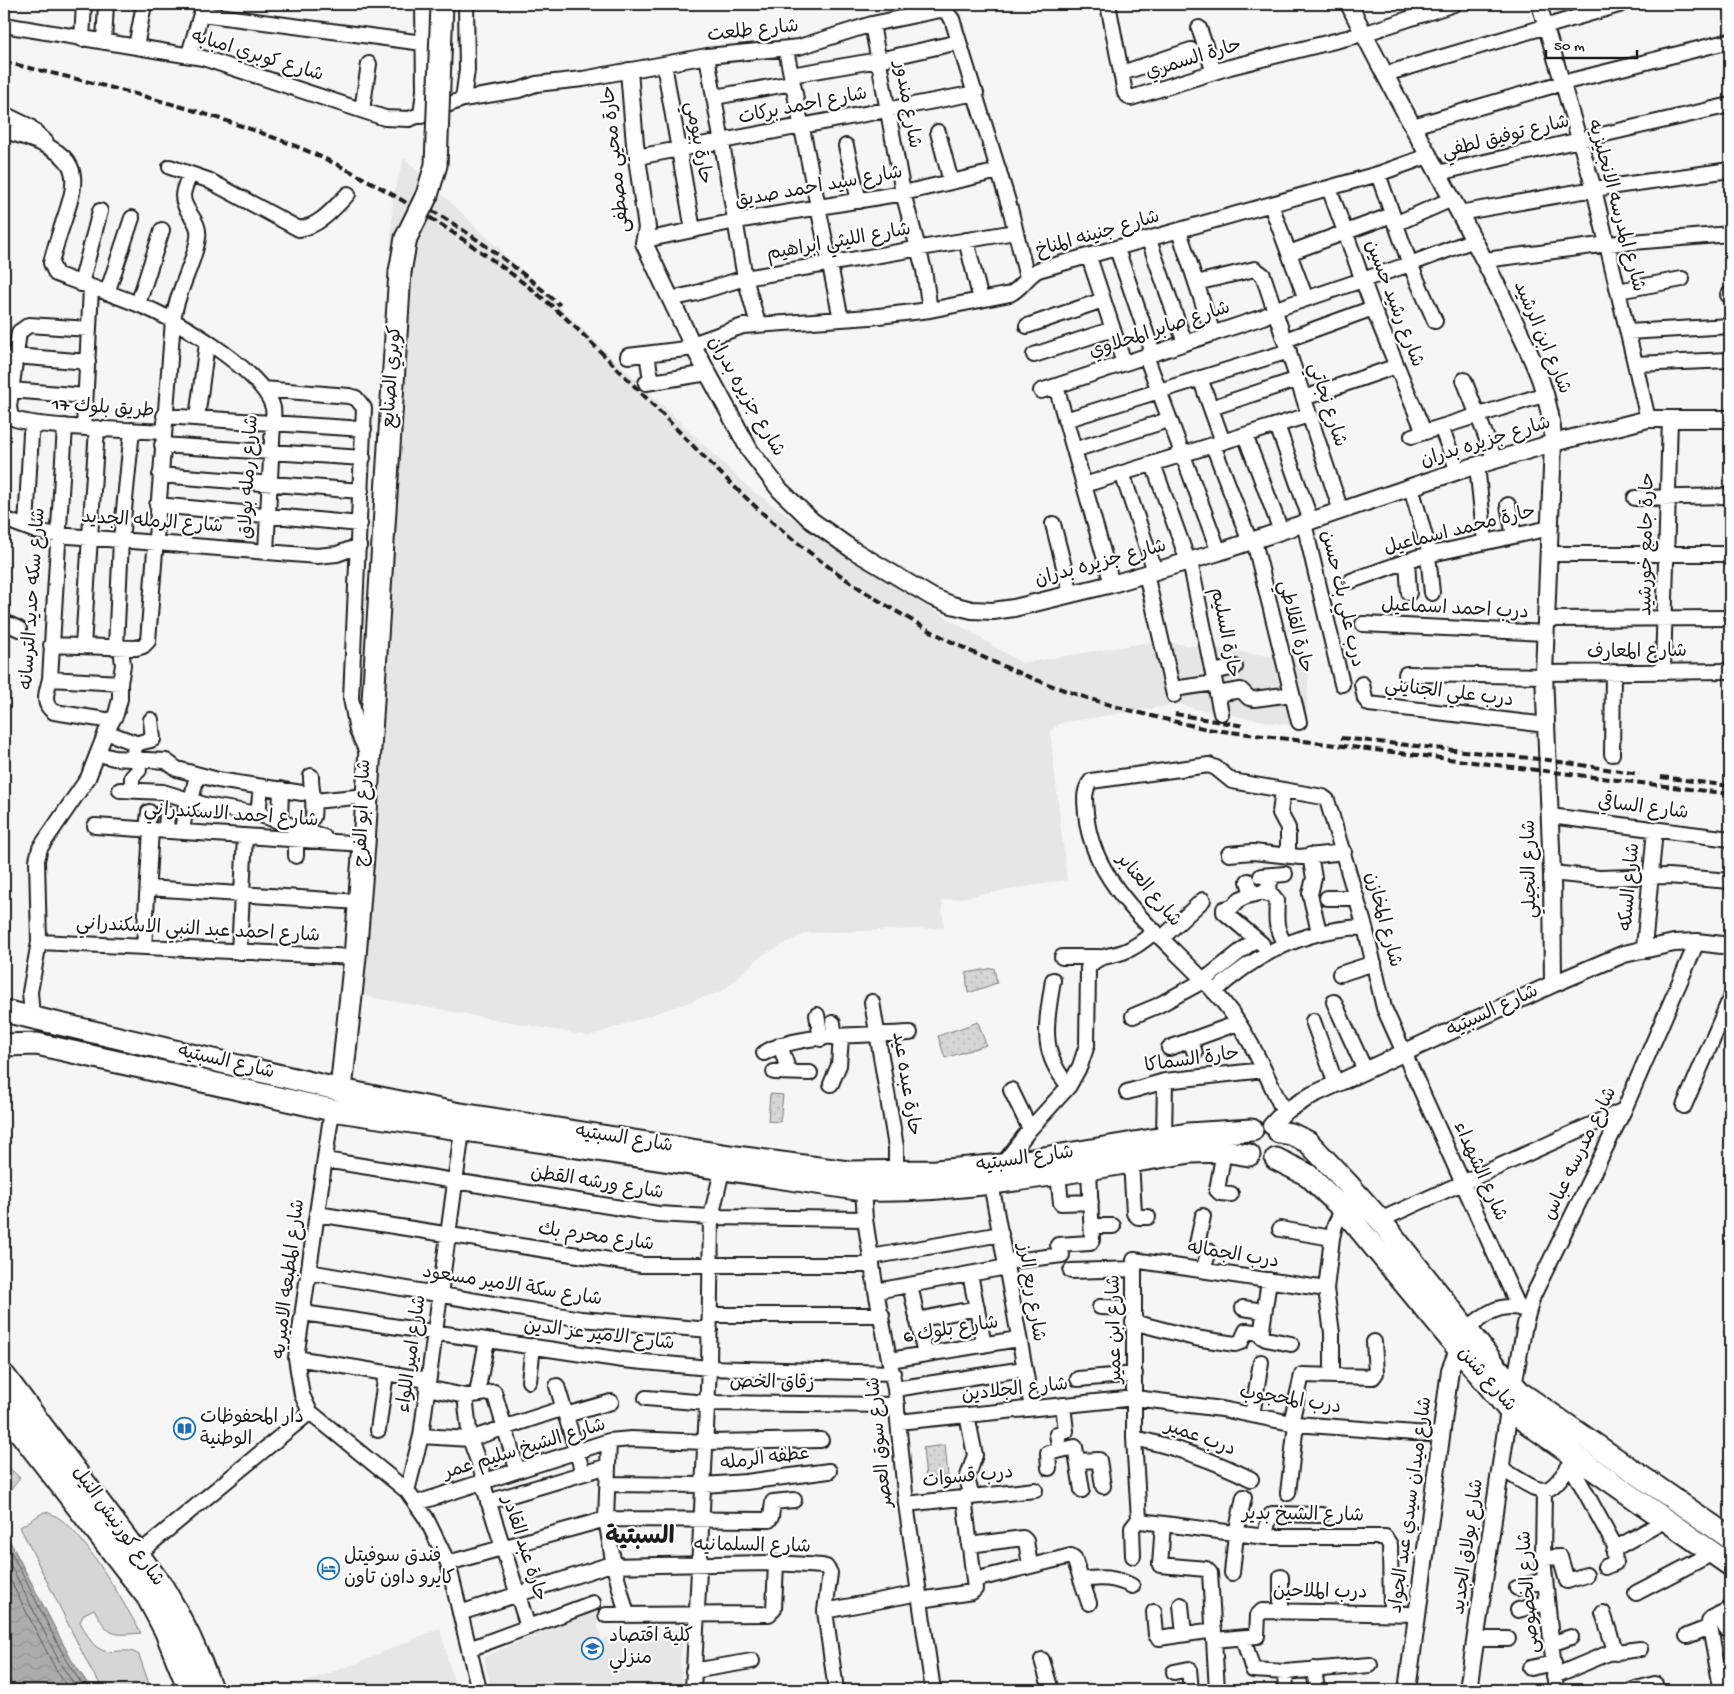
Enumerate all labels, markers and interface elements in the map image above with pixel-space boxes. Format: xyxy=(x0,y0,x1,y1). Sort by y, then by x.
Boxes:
street label: شارع طلعت xyxy=(706,16,800,48)
street label: شارع كوبري امبابه xyxy=(188,26,326,88)
scale bar xyxy=(1546,28,1638,60)
street label: حارة السمري xyxy=(1143,35,1245,85)
text: 50 m xyxy=(1554,38,1585,56)
street label: شارع مندور xyxy=(887,58,925,150)
street label: شارع احمد بركات xyxy=(737,83,869,131)
street label: حارة محيي مصطفى xyxy=(598,84,638,234)
street label: حارة بيومي xyxy=(676,100,716,187)
street label: شارع توفيق لطفي xyxy=(1440,111,1573,167)
street label: شارع المدرسه الانجليزيه xyxy=(1581,117,1649,295)
street label: شارع سيد احمد صديق xyxy=(733,162,905,214)
street label: شارع جنينه المناخ xyxy=(1033,206,1163,264)
street label: شارع الليثي ابراهيم xyxy=(765,219,913,269)
street label: شارع رشيد حسين xyxy=(1358,237,1428,371)
street label: شارع ابن الرشيد xyxy=(1507,278,1575,398)
street label: شارع صابر المحلاوي xyxy=(1086,297,1234,365)
street label: كوبري الصنايع xyxy=(378,325,408,429)
street label: شارع جزيره بدران xyxy=(701,333,789,461)
street label: شارع نجاتي xyxy=(1300,360,1350,451)
street label: طريق بلوك 17 xyxy=(50,394,155,424)
street label: شارع جزيره بدران xyxy=(1418,412,1554,474)
street label: شارع رمله بولاق xyxy=(235,414,265,540)
street label: حارة جامع خورشيد xyxy=(1635,472,1661,616)
street label: حارة محمد اسماعيل xyxy=(1382,501,1538,561)
street label: شارع سكه حديد الترسانه xyxy=(16,507,52,691)
street label: شارع الرمله الجديد xyxy=(80,507,224,539)
street label: درب علي بك حسن xyxy=(1312,528,1368,670)
street label: شارع جزيره بدران xyxy=(1033,535,1169,593)
street label: حارة القلاطي xyxy=(1269,578,1317,676)
street label: حارة السليم xyxy=(1204,586,1244,680)
street label: درب احمد اسماعيل xyxy=(1381,595,1529,625)
street label: شارع المعارف xyxy=(1587,641,1687,665)
street label: درب علي الجنايني xyxy=(1383,675,1515,715)
street label: شارع ابو الفرج xyxy=(351,759,377,867)
street label: شارع الساقي xyxy=(1596,788,1690,826)
street label: شارع احمد الاسكندراني xyxy=(143,798,319,836)
street label: شارع النجيلي xyxy=(1519,819,1545,919)
street label: شارع السكه xyxy=(1616,842,1646,932)
street label: شارع العنابر xyxy=(1109,848,1185,932)
street label: شارع المخازن xyxy=(1358,870,1406,970)
street label: شارع احمد عبد النبي الاسكندراني xyxy=(75,913,321,951)
street label: شارع السبتيه xyxy=(1444,981,1542,1043)
street label: حارة عبده عيد xyxy=(885,1030,925,1138)
street label: شارع السبتيه xyxy=(175,1041,277,1085)
street label: حارة السماكا xyxy=(1143,1043,1241,1079)
street label: شارع مدرسه عباس xyxy=(1539,1084,1623,1224)
street label: شارع الشهداء xyxy=(1447,1119,1511,1225)
street label: شارع السبتيه xyxy=(574,1121,674,1159)
street label: شارع السبتيه xyxy=(975,1142,1075,1178)
street label: شارع ورشه القطن xyxy=(529,1162,665,1206)
street label: شارع المطبعه الاميريه xyxy=(269,1198,311,1360)
street label: شارع محرم بك xyxy=(536,1218,656,1258)
street label: درب الجماله xyxy=(1186,1237,1280,1275)
street label: شارع ربع الرز xyxy=(1011,1240,1049,1344)
street label: شارع سكة الامير مسعود xyxy=(420,1261,604,1313)
street label: شارع ابن عمير xyxy=(1104,1274,1128,1386)
street label: شارع امير اللواء xyxy=(393,1294,433,1414)
street label: شارع بلوك 6 xyxy=(902,1312,1000,1350)
street label: شارع الامير عز الدين xyxy=(522,1315,676,1357)
street label: شارع شنن xyxy=(1452,1343,1520,1417)
street label: زقاق الخص xyxy=(729,1372,815,1396)
street label: شارع الجلادين xyxy=(960,1374,1070,1408)
street label: شارع سوق العصر xyxy=(863,1376,899,1510)
street label: درب المحجوب xyxy=(1237,1382,1343,1420)
street label: شارع ميدان سيدي عبد الجواد xyxy=(1385,1395,1439,1615)
place label: دار المحفوظات الوطنية xyxy=(200,1407,304,1452)
street label: شارع الشيخ سليم عمر xyxy=(439,1414,609,1486)
street label: درب عمير xyxy=(1160,1415,1238,1462)
library icon: دار المحفوظات الوطنية xyxy=(172,1417,196,1441)
street label: عطفه الرمله xyxy=(719,1443,811,1477)
street label: شارع كورنيش النيل xyxy=(66,1462,168,1592)
street label: درب قسوات xyxy=(921,1462,1015,1494)
street label: شارع بولاق الجديد xyxy=(1448,1478,1490,1616)
street label: حارة عبد القادر xyxy=(495,1492,551,1605)
street label: شارع الشيخ بدير xyxy=(1240,1503,1364,1529)
district label: السبتية xyxy=(605,1523,675,1553)
street label: شارع الخصوصى xyxy=(1514,1530,1546,1654)
street label: شارع السلمانيه xyxy=(693,1534,811,1560)
place label: فندق سوفيتل كايرو داون تاون xyxy=(344,1546,455,1591)
hotel icon: فندق سوفيتل كايرو داون تاون xyxy=(316,1556,340,1580)
street label: درب الملاحين xyxy=(1273,1581,1367,1605)
place label: كلية اقتصاد منزلي xyxy=(609,1626,693,1673)
school or university icon: كلية اقتصاد منزلي xyxy=(581,1636,605,1660)

